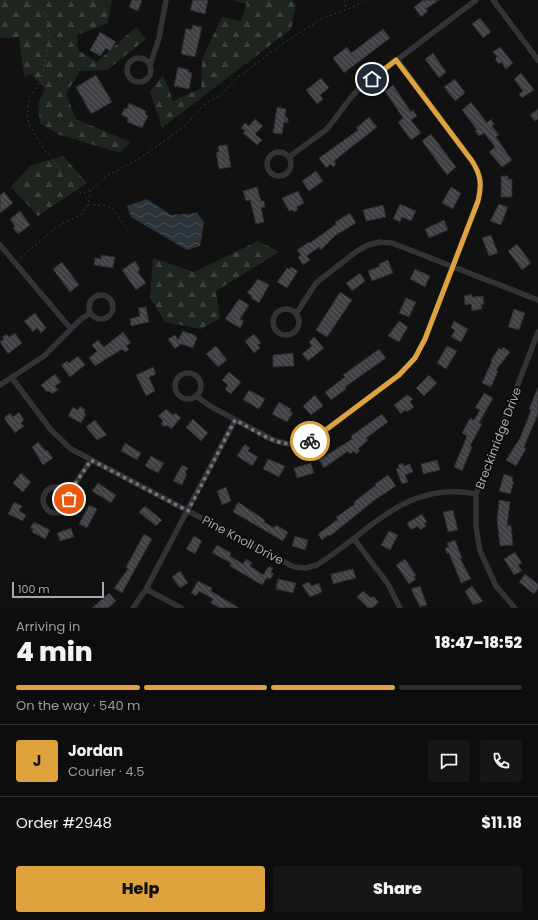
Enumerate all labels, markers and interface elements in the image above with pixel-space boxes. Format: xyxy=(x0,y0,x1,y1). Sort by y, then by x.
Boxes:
pin xyxy=(355,62,389,96)
icon: home xyxy=(361,68,383,90)
street label: Breckinridge Drive xyxy=(471,385,525,491)
courier xyxy=(290,421,330,461)
icon: bike xyxy=(299,430,321,452)
pin xyxy=(52,482,86,516)
icon: bag xyxy=(58,488,80,510)
street label: Pine Knoll Drive xyxy=(199,511,287,569)
scale bar xyxy=(12,580,104,599)
text: 100 m xyxy=(18,581,50,597)
text: Arriving in xyxy=(16,617,80,636)
text: 18:47–18:52 xyxy=(435,632,522,653)
text: 4 min xyxy=(16,634,93,670)
text: On the way · 540 m xyxy=(16,696,140,715)
text: Jordan xyxy=(68,740,123,761)
button: chat xyxy=(428,740,470,782)
button: phone xyxy=(480,740,522,782)
text: J xyxy=(33,750,41,771)
text: Courier · 4.5 xyxy=(68,762,144,781)
text: Order #2948 xyxy=(16,812,112,833)
text: $11.18 xyxy=(481,812,522,833)
button: Help xyxy=(16,866,265,912)
button: Share xyxy=(273,866,522,912)

